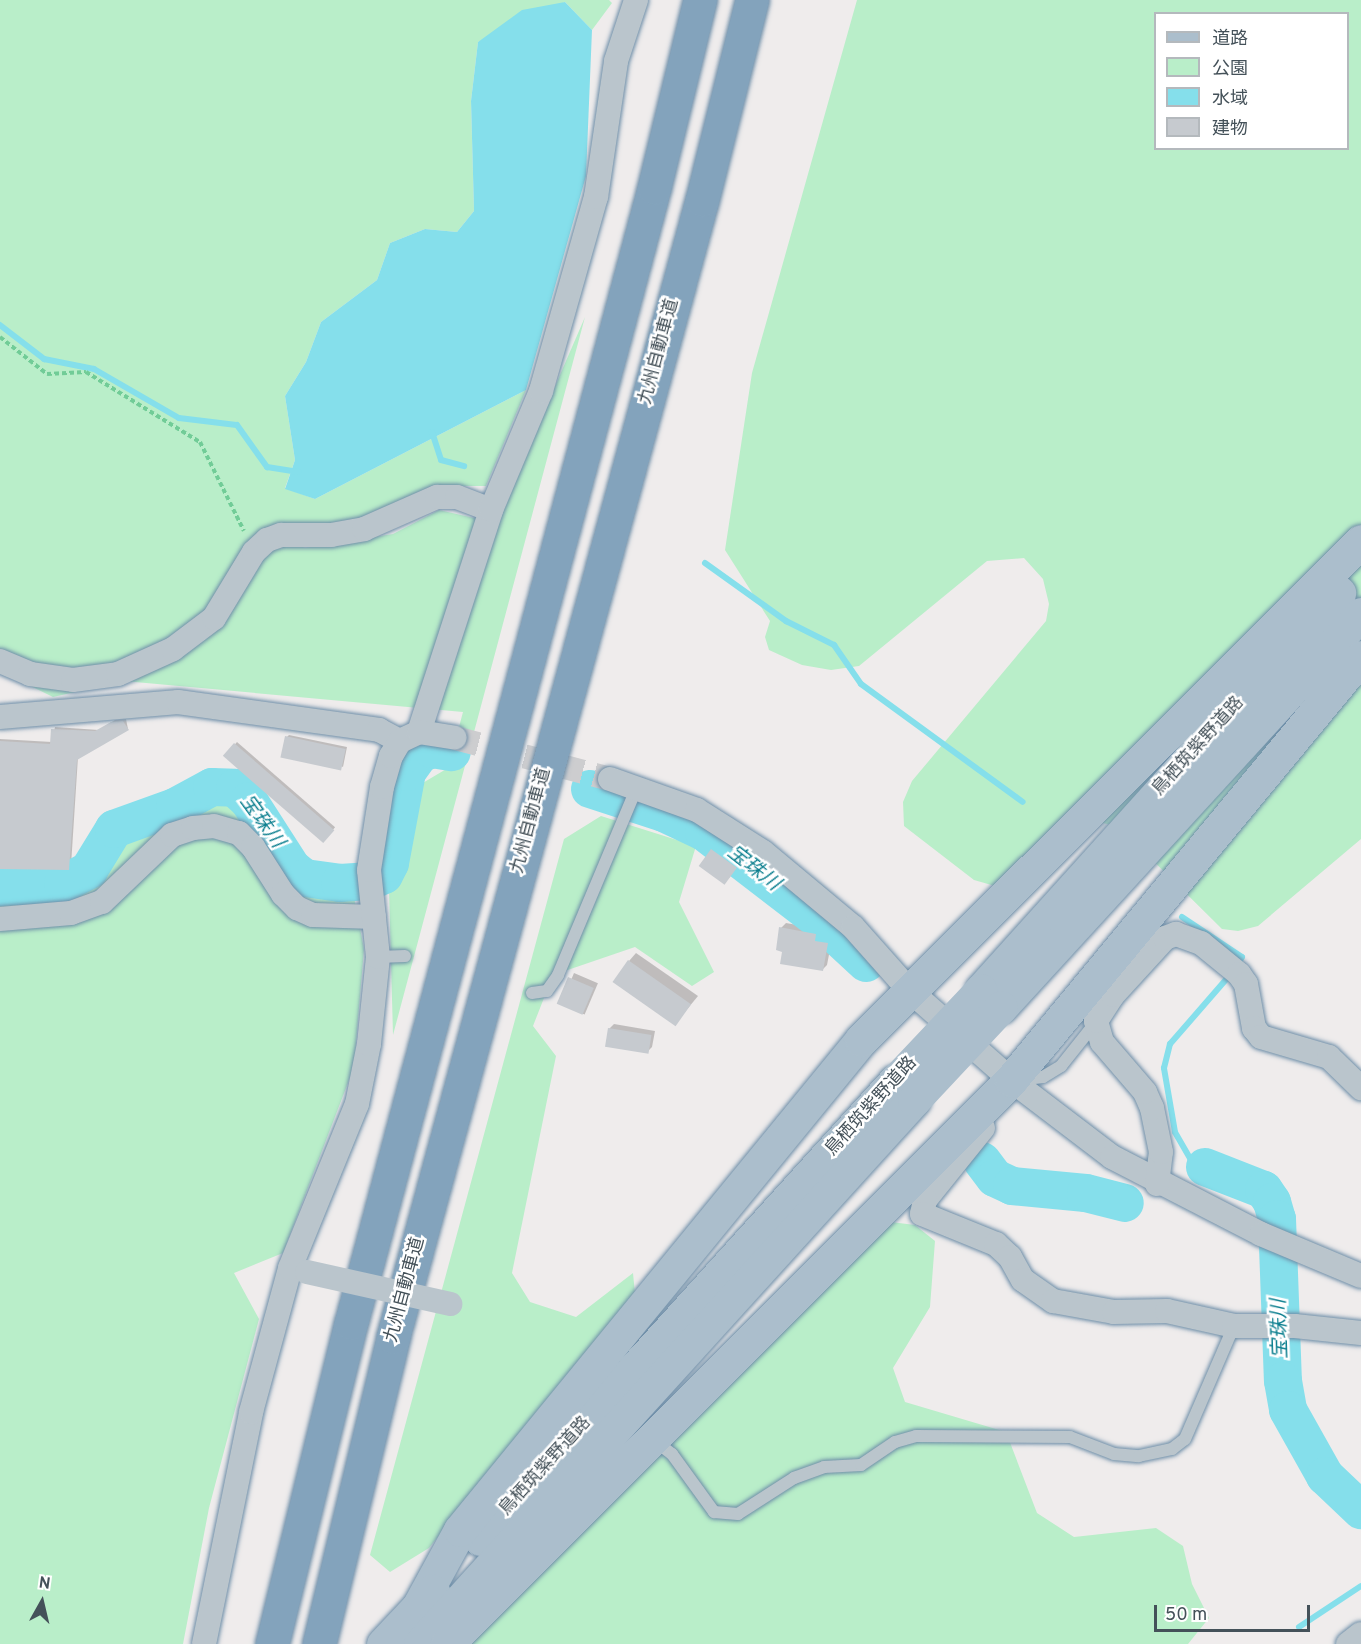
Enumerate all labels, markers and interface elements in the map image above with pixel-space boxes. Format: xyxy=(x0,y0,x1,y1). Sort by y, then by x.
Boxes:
legend xyxy=(1154,12,1349,150)
text: 道路 xyxy=(1212,28,1248,51)
text: 公園 xyxy=(1212,58,1248,81)
text: 水域 xyxy=(1212,88,1248,111)
text: 建物 xyxy=(1212,118,1248,141)
street label: 九州自動車道 xyxy=(636,297,684,407)
street label: 鳥栖筑紫野道路 xyxy=(1149,693,1249,801)
street label: 九州自動車道 xyxy=(508,766,556,876)
water label: 宝珠川 xyxy=(234,791,288,853)
water label: 宝珠川 xyxy=(722,841,784,897)
street label: 鳥栖筑紫野道路 xyxy=(822,1053,922,1161)
street label: 九州自動車道 xyxy=(382,1235,430,1345)
water label: 宝珠川 xyxy=(1268,1299,1294,1359)
street label: 鳥栖筑紫野道路 xyxy=(496,1413,596,1521)
north arrow xyxy=(12,1572,72,1632)
text: N xyxy=(37,1573,52,1595)
scale bar xyxy=(1157,1593,1313,1631)
text: 50 m xyxy=(1165,1604,1207,1627)

